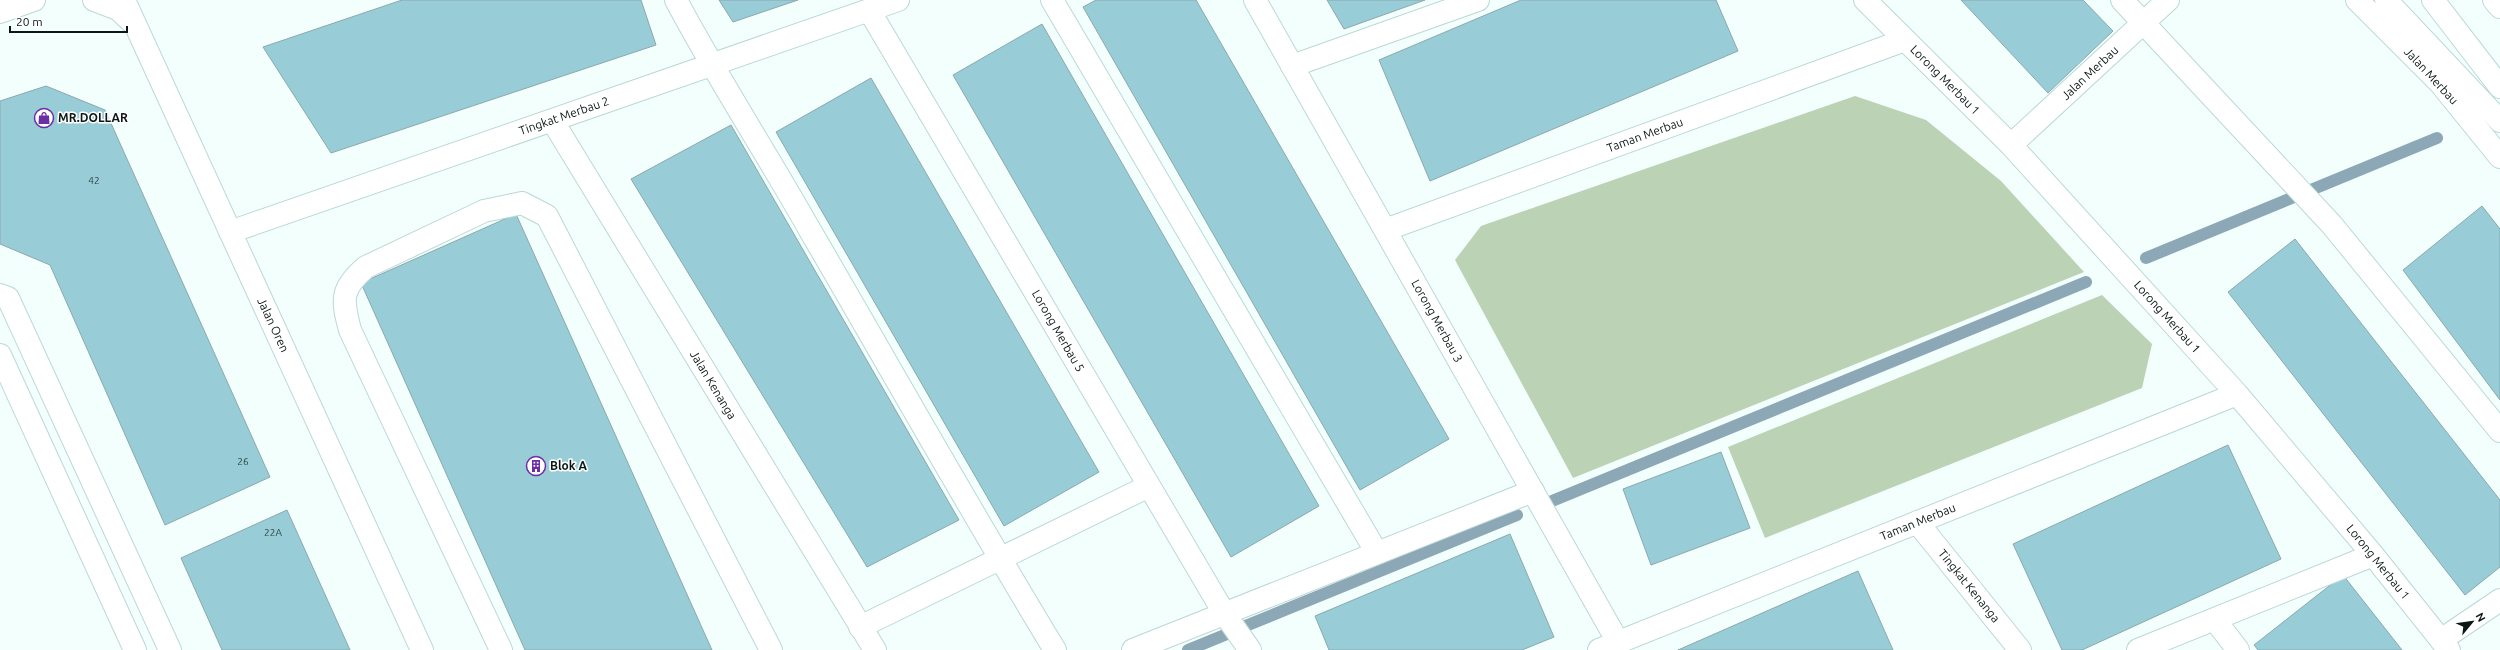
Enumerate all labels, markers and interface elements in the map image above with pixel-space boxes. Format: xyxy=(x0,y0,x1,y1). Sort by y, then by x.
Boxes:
scale bar xyxy=(10,8,127,34)
text: 20 m xyxy=(16,15,43,28)
street label: Lorong Merbau 1 xyxy=(1908,42,1983,117)
street label: Jalan Merbau xyxy=(2059,43,2121,102)
street label: Jalan Merbau xyxy=(2402,45,2461,107)
street label: Tingkat Merbau 2 xyxy=(517,94,611,137)
shop icon: MR.DOLLAR xyxy=(33,107,55,129)
place label: MR.DOLLAR xyxy=(58,111,128,124)
street label: Taman Merbau xyxy=(1605,115,1685,154)
house number: 42 xyxy=(88,175,100,186)
street label: Lorong Merbau 3 xyxy=(1409,277,1466,364)
street label: Lorong Merbau 1 xyxy=(2132,278,2203,355)
street label: Lorong Merbau 5 xyxy=(1030,288,1087,374)
street label: Jalan Oren xyxy=(255,296,292,354)
street label: Jalan Kenanga xyxy=(688,348,739,421)
building icon: Blok A xyxy=(525,455,547,477)
house number: 26 xyxy=(237,456,249,467)
place label: Blok A xyxy=(550,459,587,472)
street label: Taman Merbau xyxy=(1878,500,1957,543)
street label: Lorong Merbau 1 xyxy=(2344,522,2412,602)
house number: 22A xyxy=(264,527,282,538)
street label: Tingkat Kenanga xyxy=(1936,547,2003,625)
north arrow xyxy=(2452,602,2492,642)
text: N xyxy=(2474,611,2488,624)

